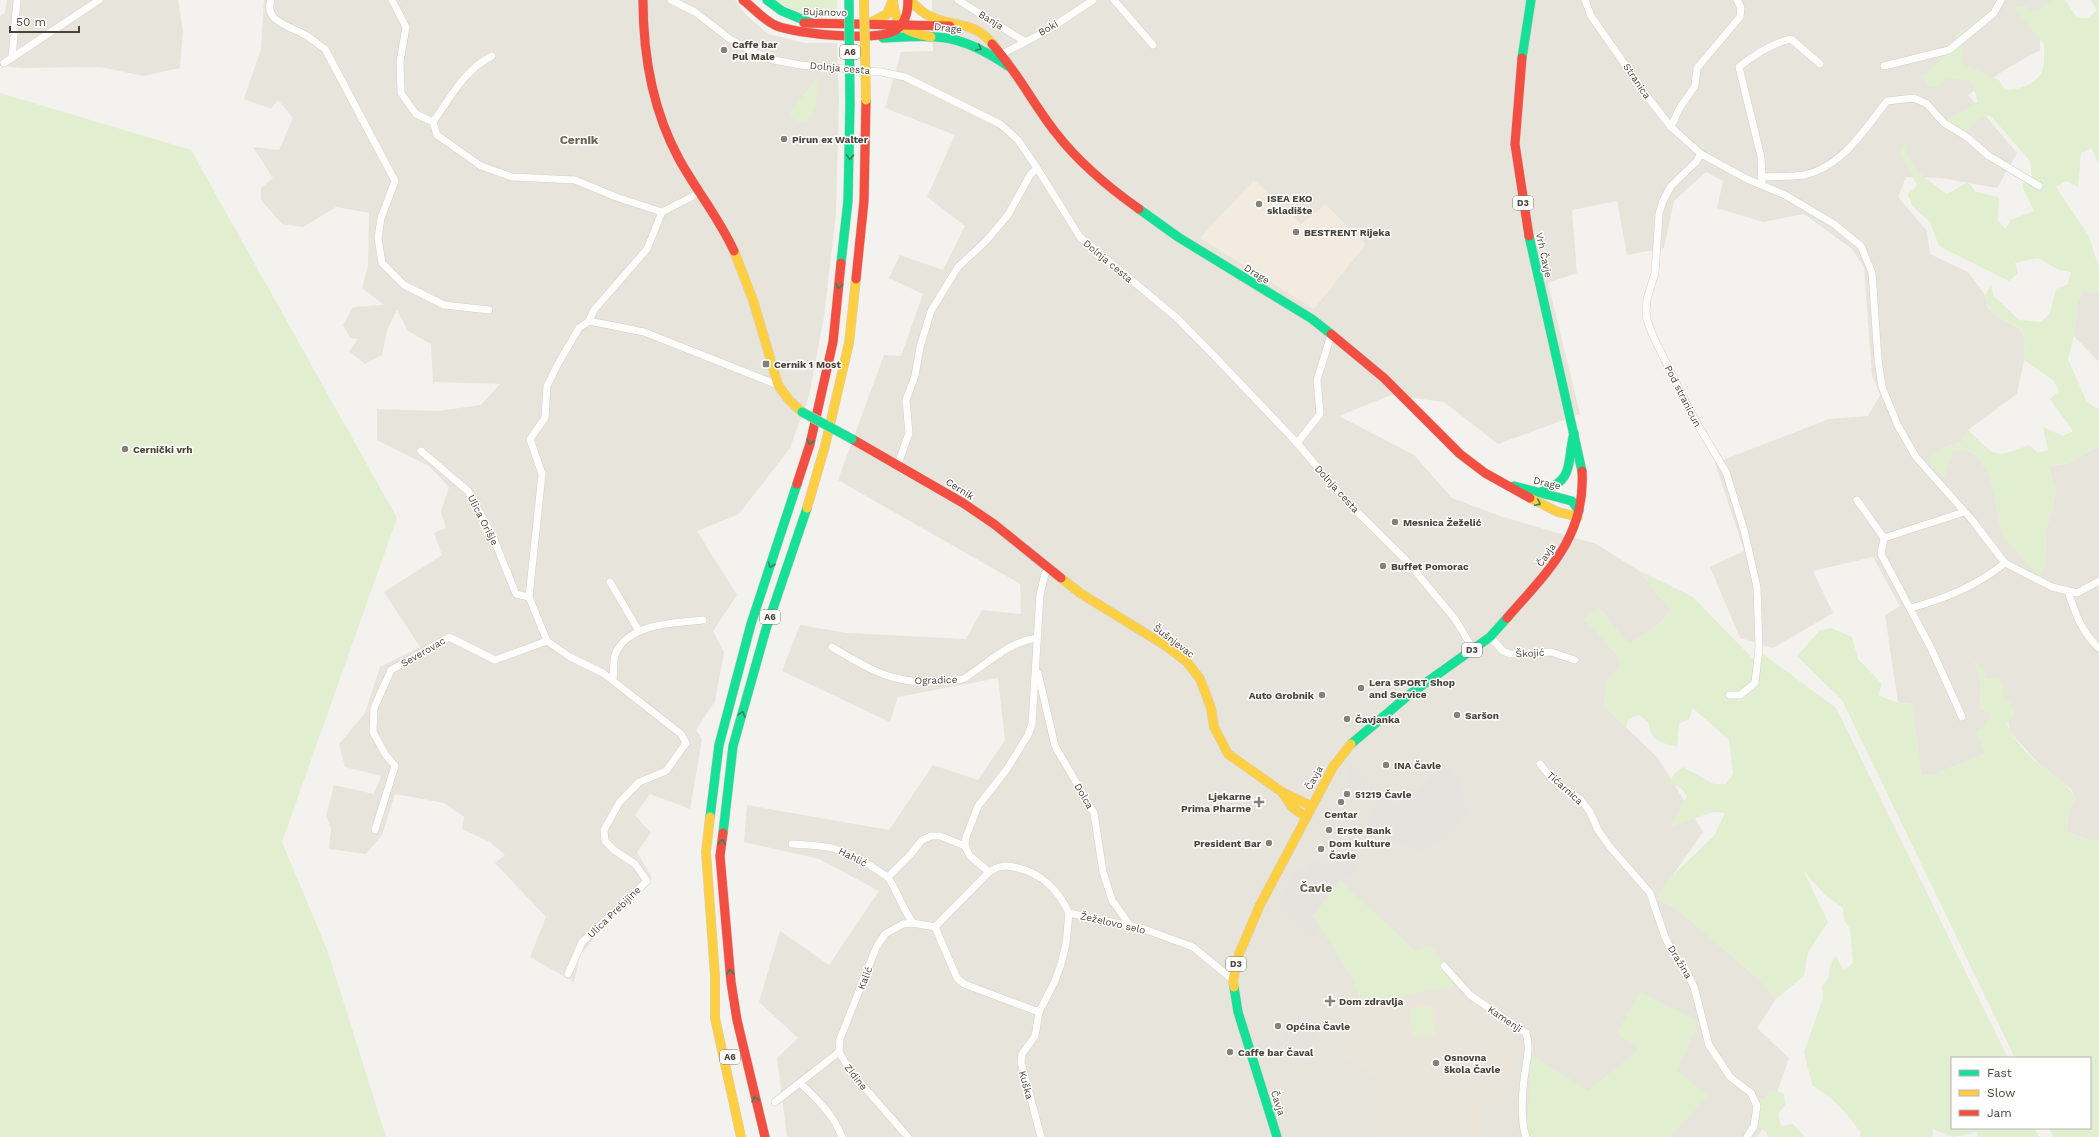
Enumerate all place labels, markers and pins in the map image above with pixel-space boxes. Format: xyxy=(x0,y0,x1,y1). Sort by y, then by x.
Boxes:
place label: Caffe bar Pul Male xyxy=(732,39,778,62)
marker: Caffe bar Pul Male xyxy=(719,45,729,55)
marker: Pirun ex Walter xyxy=(779,134,789,144)
place label: Pirun ex Walter xyxy=(792,134,869,145)
place label: ISEA EKO skladište xyxy=(1267,193,1313,216)
marker: ISEA EKO skladište xyxy=(1254,199,1264,209)
marker: BESTRENT Rijeka xyxy=(1291,227,1301,237)
place label: BESTRENT Rijeka xyxy=(1304,227,1391,238)
marker: Cernik 1 Most xyxy=(761,359,771,369)
place label: Cernik 1 Most xyxy=(774,359,841,370)
marker: Cernički vrh xyxy=(120,444,130,454)
place label: Cernički vrh xyxy=(133,444,193,455)
marker: Mesnica Žeželić xyxy=(1390,517,1400,527)
place label: Mesnica Žeželić xyxy=(1403,517,1482,528)
marker: Buffet Pomorac xyxy=(1378,561,1388,571)
place label: Buffet Pomorac xyxy=(1391,561,1469,572)
place label: Lera SPORT Shop and Service xyxy=(1369,677,1455,700)
marker: Lera SPORT Shop and Service xyxy=(1356,683,1366,693)
place label: Auto Grobnik xyxy=(1249,690,1315,701)
marker: Auto Grobnik xyxy=(1317,690,1327,700)
marker: Saršon xyxy=(1452,710,1462,720)
place label: Saršon xyxy=(1465,710,1499,721)
marker: Čavjanka xyxy=(1342,714,1352,724)
place label: Čavjanka xyxy=(1355,714,1400,725)
marker: INA Čavle xyxy=(1381,760,1391,770)
place label: INA Čavle xyxy=(1394,760,1441,771)
marker: 51219 Čavle xyxy=(1342,789,1352,799)
place label: 51219 Čavle xyxy=(1355,789,1412,800)
place label: Ljekarne Prima Pharme xyxy=(1181,791,1251,814)
marker: Ljekarne Prima Pharme xyxy=(1254,797,1264,807)
marker: Centar xyxy=(1336,797,1346,807)
place label: Centar xyxy=(1324,809,1358,820)
marker: Erste Bank xyxy=(1324,825,1334,835)
place label: Erste Bank xyxy=(1337,825,1392,836)
place label: President Bar xyxy=(1194,838,1262,849)
marker: President Bar xyxy=(1264,838,1274,848)
place label: Dom kulture Čavle xyxy=(1329,838,1391,861)
marker: Dom kulture Čavle xyxy=(1316,844,1326,854)
marker: Dom zdravlja xyxy=(1324,995,1336,1007)
place label: Dom zdravlja xyxy=(1339,996,1403,1007)
marker: Općina Čavle xyxy=(1273,1021,1283,1031)
place label: Općina Čavle xyxy=(1286,1021,1350,1032)
marker: Caffe bar Čaval xyxy=(1225,1047,1235,1057)
place label: Caffe bar Čaval xyxy=(1238,1047,1314,1058)
place label: Osnovna škola Čavle xyxy=(1444,1052,1500,1075)
marker: Osnovna škola Čavle xyxy=(1431,1058,1441,1068)

